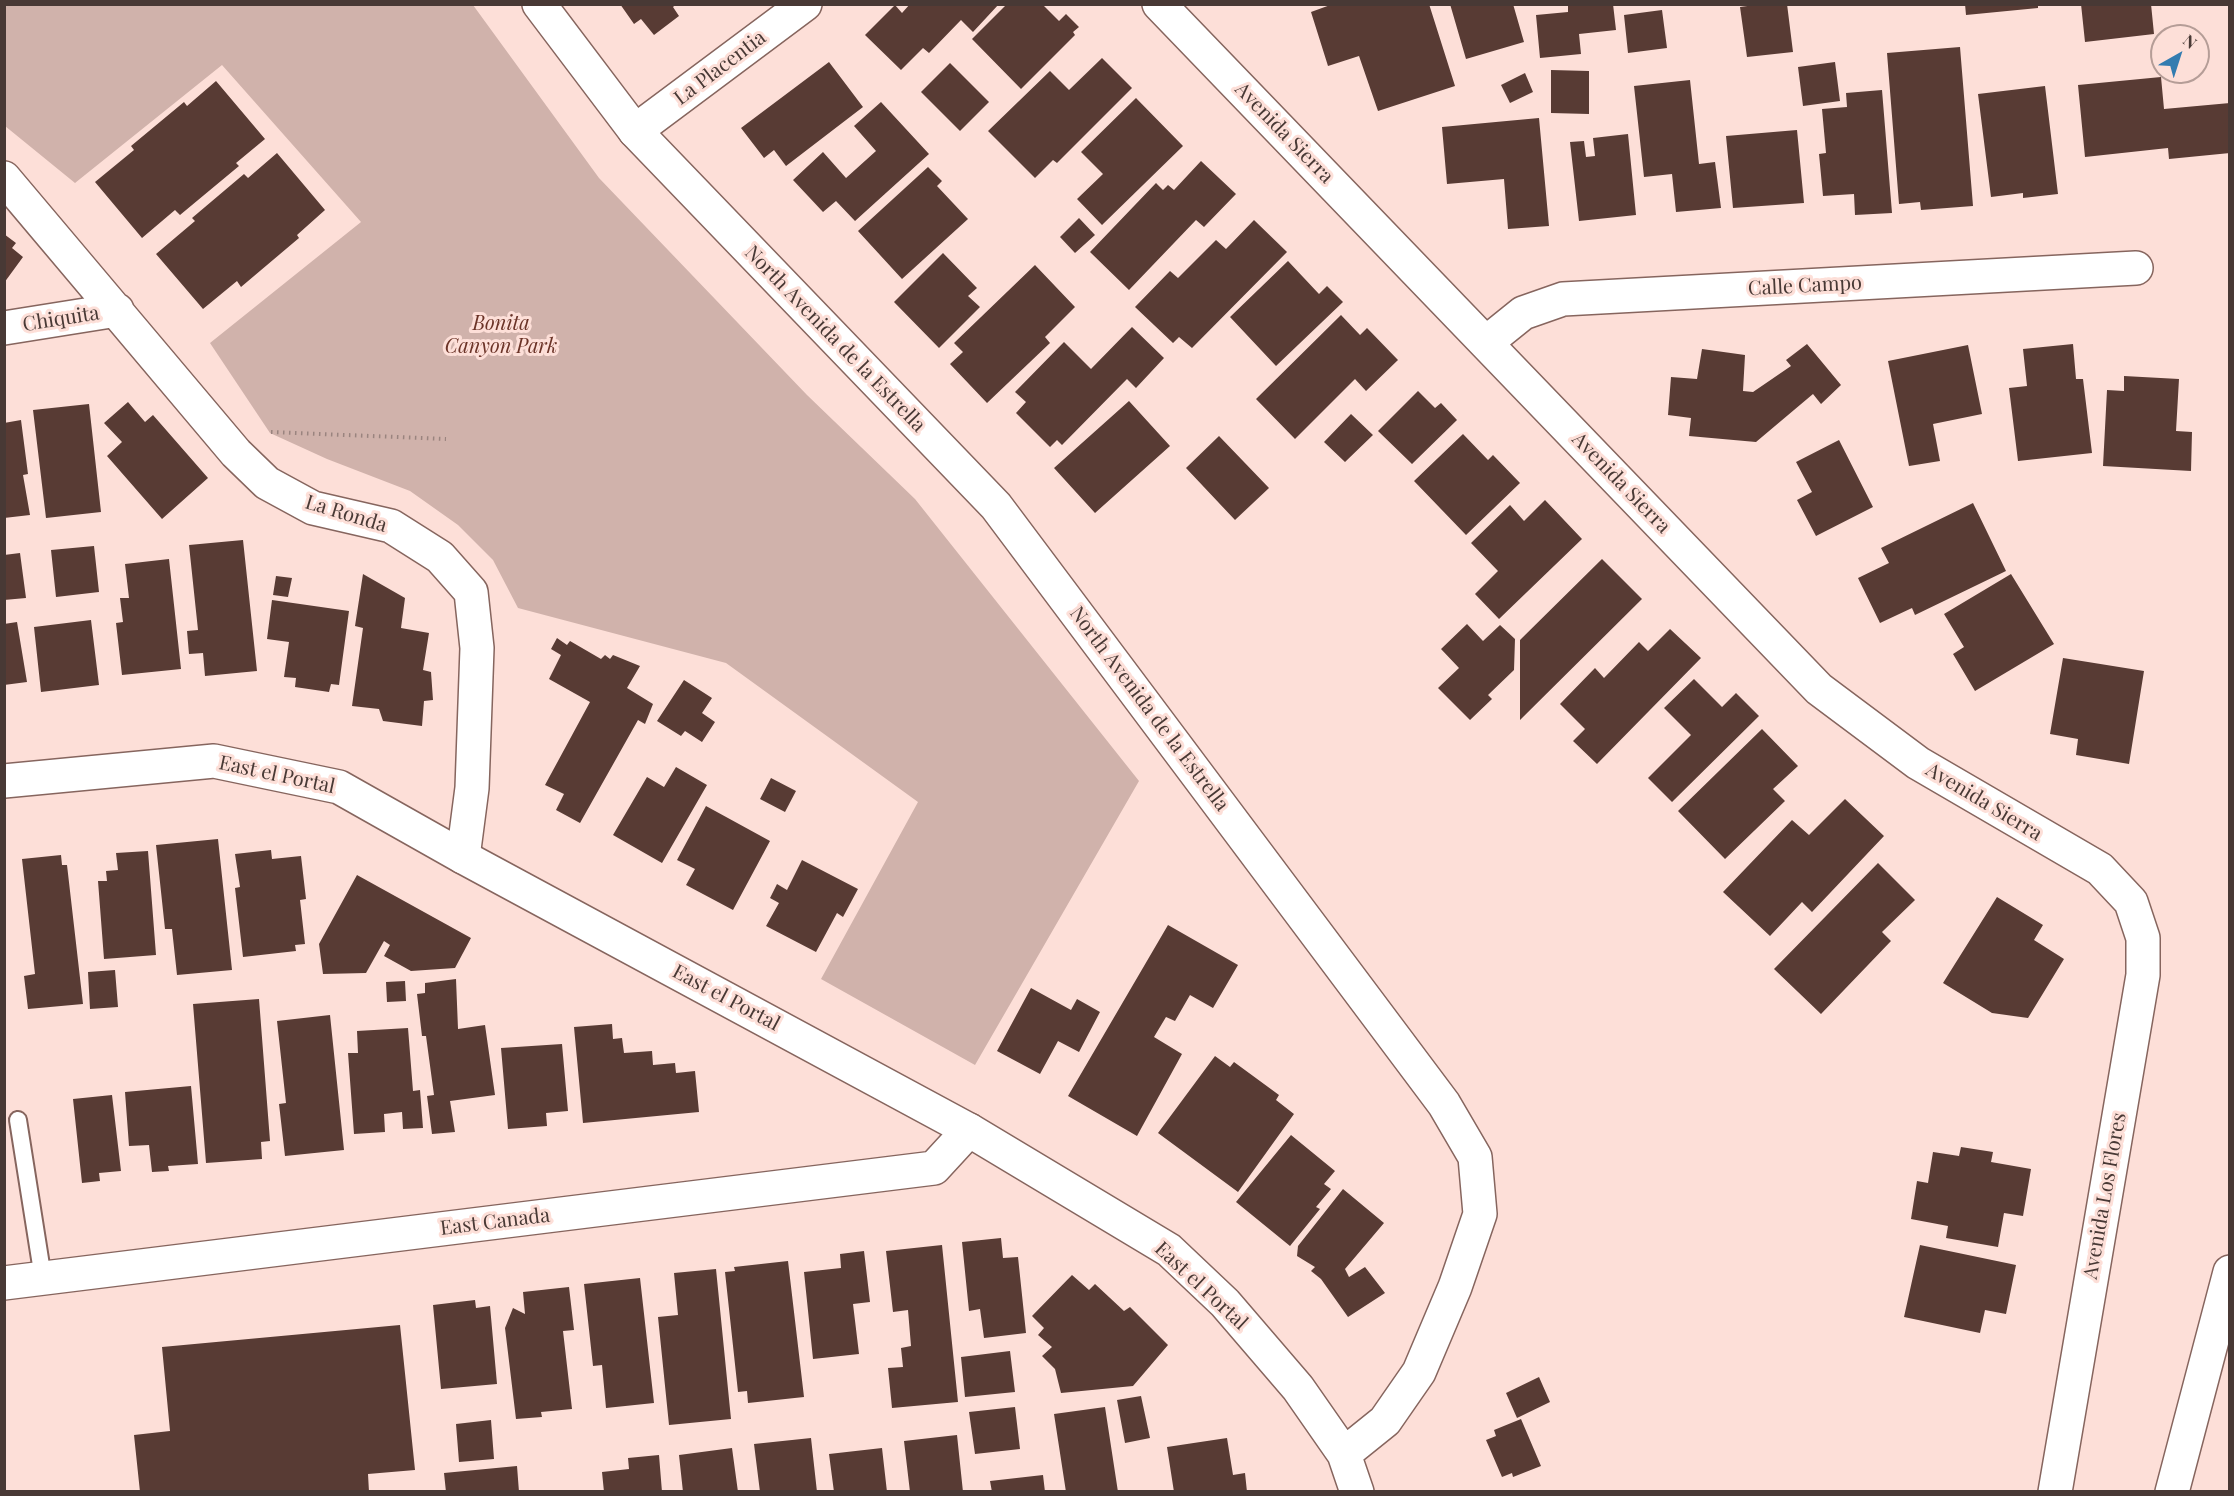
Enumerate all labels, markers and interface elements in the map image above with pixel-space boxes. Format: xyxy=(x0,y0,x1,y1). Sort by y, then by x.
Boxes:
north arrow xyxy=(2150,24,2210,84)
street label: La Placentia xyxy=(669,26,771,110)
text: N xyxy=(2179,29,2201,53)
street label: Avenida Sierra xyxy=(1230,77,1338,189)
street label: North Avenida de la Estrella xyxy=(740,241,930,437)
street label: Calle Campo xyxy=(1747,271,1863,301)
street label: Chiquita xyxy=(21,301,101,337)
park label: Bonita Canyon Park xyxy=(445,312,557,359)
street label: Avenida Sierra xyxy=(1567,427,1675,539)
street label: La Ronda xyxy=(302,490,390,538)
street label: North Avenida de la Estrella xyxy=(1064,602,1234,816)
street label: East el Portal xyxy=(217,751,337,799)
street label: Avenida Sierra xyxy=(1922,758,2046,846)
street label: East el Portal xyxy=(668,960,784,1036)
street label: Avenida Los Flores xyxy=(2079,1111,2131,1281)
street label: East Canada xyxy=(439,1203,551,1241)
street label: East el Portal xyxy=(1150,1237,1252,1335)

